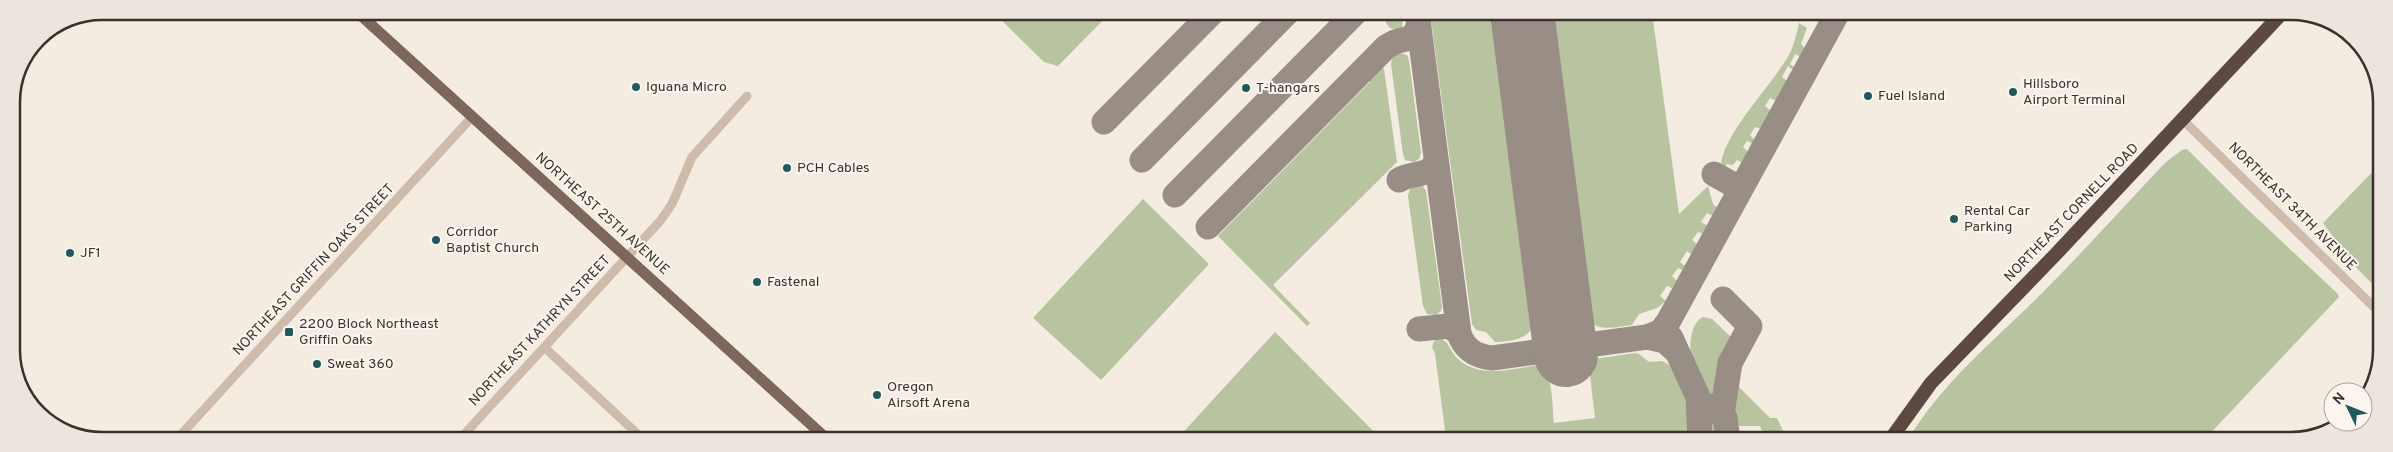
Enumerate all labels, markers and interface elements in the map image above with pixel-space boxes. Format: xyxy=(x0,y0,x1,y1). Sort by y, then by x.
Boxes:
place label: Hillsboro Airport Terminal xyxy=(2023,76,2125,109)
place label: Iguana Micro xyxy=(646,79,727,96)
place label: T-hangars xyxy=(1256,80,1320,97)
marker: Iguana Micro xyxy=(630,81,642,93)
marker: T-hangars xyxy=(1240,82,1252,94)
marker: Hillsboro Airport Terminal xyxy=(2007,86,2019,98)
place label: Fuel Island xyxy=(1878,88,1945,105)
marker: Fuel Island xyxy=(1862,90,1874,102)
street label: NORTHEAST 34TH AVENUE xyxy=(2224,139,2360,275)
street label: NORTHEAST CORNELL ROAD xyxy=(2001,140,2143,286)
street label: NORTHEAST 25TH AVENUE xyxy=(531,149,673,279)
place label: PCH Cables xyxy=(797,160,870,177)
marker: PCH Cables xyxy=(781,162,793,174)
street label: NORTHEAST GRIFFIN OAKS STREET xyxy=(230,180,398,360)
place label: Rental Car Parking xyxy=(1964,203,2030,236)
marker: Rental Car Parking xyxy=(1948,213,1960,225)
place label: Corridor Baptist Church xyxy=(446,224,539,257)
marker: Corridor Baptist Church xyxy=(430,234,442,246)
place label: JF1 xyxy=(80,245,101,262)
marker: JF1 xyxy=(64,247,76,259)
street label: NORTHEAST KATHRYN STREET xyxy=(466,252,614,410)
place label: Fastenal xyxy=(767,274,819,291)
marker: Fastenal xyxy=(751,276,763,288)
place label: 2200 Block Northeast Griffin Oaks xyxy=(299,316,439,349)
marker: 2200 Block Northeast Griffin Oaks xyxy=(283,326,295,338)
place label: Sweat 360 xyxy=(327,356,394,373)
marker: Sweat 360 xyxy=(311,358,323,370)
place label: Oregon Airsoft Arena xyxy=(887,379,970,412)
north arrow xyxy=(2323,382,2373,432)
marker: Oregon Airsoft Arena xyxy=(871,389,883,401)
text: N xyxy=(2330,390,2349,409)

